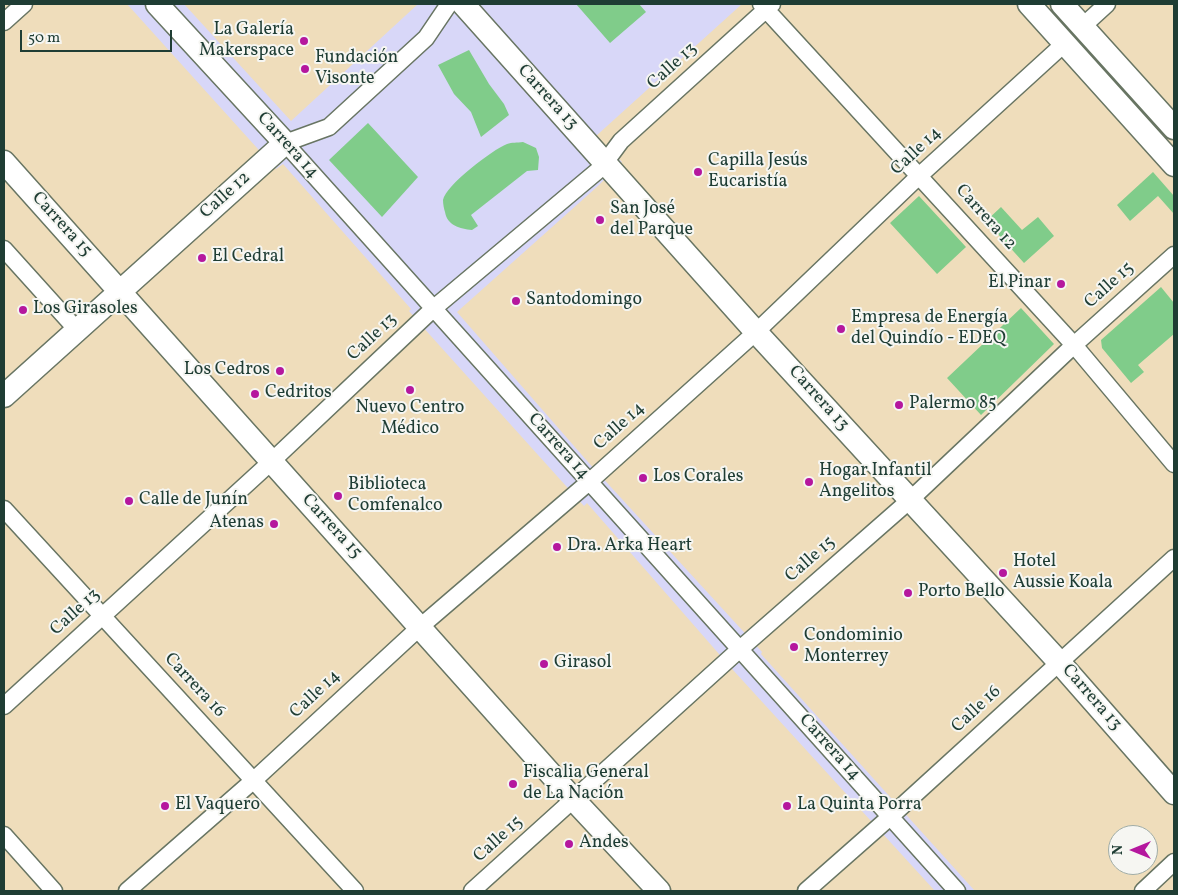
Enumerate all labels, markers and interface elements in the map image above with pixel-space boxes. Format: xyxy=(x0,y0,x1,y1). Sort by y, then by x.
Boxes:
scale bar xyxy=(22,20,175,52)
place label: La Galería Makerspace xyxy=(199,20,294,62)
text: 50 m xyxy=(28,28,60,49)
marker: La Galería Makerspace xyxy=(298,35,310,47)
street label: Calle 13 xyxy=(644,39,702,95)
place label: Fundación Visonte xyxy=(315,48,398,90)
street label: Carrera 13 xyxy=(512,61,582,135)
marker: Fundación Visonte xyxy=(299,63,311,75)
street label: Carrera 14 xyxy=(251,108,323,184)
street label: Calle 14 xyxy=(887,123,947,181)
place label: Capilla Jesús Eucaristía xyxy=(708,151,808,193)
marker: Capilla Jesús Eucaristía xyxy=(692,166,704,178)
street label: Calle 12 xyxy=(196,168,256,224)
street label: Carrera 12 xyxy=(950,181,1020,255)
street label: Carrera 15 xyxy=(26,188,96,262)
place label: San José del Parque xyxy=(610,199,693,242)
marker: San José del Parque xyxy=(594,214,606,226)
place label: El Cedral xyxy=(212,247,284,269)
marker: El Cedral xyxy=(196,252,208,264)
street label: Calle 15 xyxy=(1081,258,1139,314)
place label: El Pinar xyxy=(988,273,1051,295)
marker: El Pinar xyxy=(1055,278,1067,290)
place label: Santodomingo xyxy=(526,290,642,312)
marker: Santodomingo xyxy=(510,295,522,307)
place label: Los Girasoles xyxy=(33,299,138,321)
marker: Los Girasoles xyxy=(17,304,29,316)
place label: Empresa de Energía del Quindío - EDEQ xyxy=(851,308,1008,350)
street label: Calle 13 xyxy=(344,310,402,366)
marker: Empresa de Energía del Quindío - EDEQ xyxy=(835,323,847,335)
place label: Los Cedros xyxy=(184,360,270,382)
street label: Carrera 13 xyxy=(783,362,853,436)
marker: Los Cedros xyxy=(274,365,286,377)
place label: Cedritos xyxy=(265,383,332,405)
marker: Nuevo Centro Médico xyxy=(404,384,416,396)
marker: Cedritos xyxy=(249,388,261,400)
place label: Palermo 85 xyxy=(909,394,997,416)
place label: Nuevo Centro Médico xyxy=(356,398,464,440)
street label: Calle 14 xyxy=(590,398,650,456)
marker: Palermo 85 xyxy=(893,399,905,411)
street label: Carrera 14 xyxy=(522,409,594,485)
place label: Hogar Infantil Angelitos xyxy=(819,461,932,504)
place label: Los Corales xyxy=(653,467,743,489)
marker: Los Corales xyxy=(637,472,649,484)
place label: Biblioteca Comfenalco xyxy=(348,475,443,518)
marker: Hogar Infantil Angelitos xyxy=(803,476,815,488)
place label: Calle de Junín xyxy=(139,490,248,512)
street label: Carrera 15 xyxy=(296,490,366,564)
marker: Biblioteca Comfenalco xyxy=(332,490,344,502)
marker: Calle de Junín xyxy=(123,495,135,507)
place label: Atenas xyxy=(210,513,264,535)
marker: Atenas xyxy=(268,518,280,530)
street label: Calle 15 xyxy=(782,532,840,588)
place label: Dra. Arka Heart xyxy=(567,536,692,558)
marker: Dra. Arka Heart xyxy=(551,541,563,553)
place label: Hotel Aussie Koala xyxy=(1013,552,1113,594)
marker: Hotel Aussie Koala xyxy=(997,567,1009,579)
place label: Porto Bello xyxy=(918,582,1005,604)
street label: Calle 13 xyxy=(47,585,105,641)
marker: Porto Bello xyxy=(902,587,914,599)
place label: Condominio Monterrey xyxy=(804,626,903,669)
marker: Condominio Monterrey xyxy=(788,641,800,653)
street label: Carrera 16 xyxy=(159,649,229,723)
place label: Girasol xyxy=(554,653,612,675)
marker: Girasol xyxy=(538,658,550,670)
street label: Carrera 13 xyxy=(1056,660,1126,736)
street label: Calle 14 xyxy=(286,666,346,724)
street label: Calle 16 xyxy=(948,682,1006,738)
street label: Carrera 14 xyxy=(793,710,865,786)
place label: Fiscalia General de La Nación xyxy=(523,763,649,806)
marker: Fiscalia General de La Nación xyxy=(507,778,519,790)
place label: El Vaquero xyxy=(175,795,260,817)
place label: La Quinta Porra xyxy=(797,795,922,817)
marker: El Vaquero xyxy=(159,800,171,812)
marker: La Quinta Porra xyxy=(781,800,793,812)
street label: Calle 15 xyxy=(470,812,528,868)
north arrow xyxy=(1108,825,1158,875)
place label: Andes xyxy=(579,833,629,855)
marker: Andes xyxy=(563,838,575,850)
text: N xyxy=(1109,845,1128,855)

